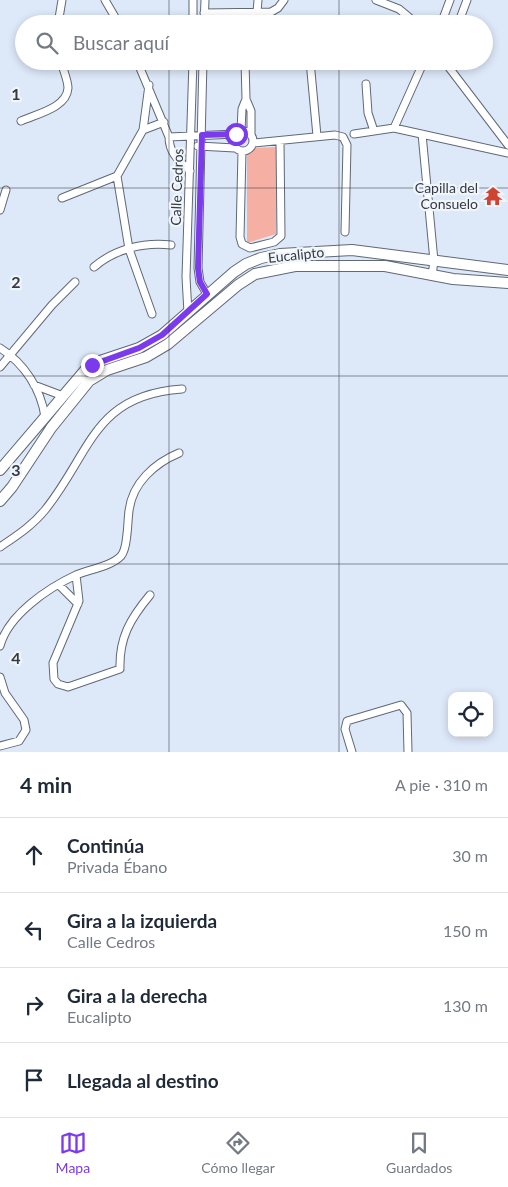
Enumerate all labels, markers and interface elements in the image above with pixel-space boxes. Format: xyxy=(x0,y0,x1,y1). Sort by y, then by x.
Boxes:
search box xyxy=(15,15,493,70)
icon: search xyxy=(33,29,61,57)
text: Buscar aquí xyxy=(73,31,169,54)
text: 1 xyxy=(11,84,21,103)
route start xyxy=(225,123,248,146)
street label: Calle Cedros xyxy=(167,148,186,226)
place label: Capilla del Consuelo xyxy=(415,179,478,212)
temple icon: Capilla del Consuelo xyxy=(482,185,504,207)
street label: Eucalipto xyxy=(267,243,325,266)
text: 2 xyxy=(11,272,21,291)
route end xyxy=(81,354,104,377)
text: 3 xyxy=(11,460,21,479)
text: 4 xyxy=(11,648,21,667)
map controls xyxy=(448,692,493,737)
button: locate xyxy=(448,692,493,737)
text: 4 min xyxy=(20,772,72,797)
text: A pie · 310 m xyxy=(395,775,488,794)
text: Continúa xyxy=(67,834,144,857)
icon: ahead xyxy=(20,841,48,869)
text: 30 m xyxy=(452,846,488,865)
text: Privada Ébano xyxy=(67,857,167,876)
text: Gira a la izquierda xyxy=(67,909,217,932)
icon: left xyxy=(20,916,48,944)
text: 150 m xyxy=(443,921,488,940)
text: Calle Cedros xyxy=(67,932,155,951)
text: Gira a la derecha xyxy=(67,984,207,1007)
icon: right xyxy=(20,991,48,1019)
text: 130 m xyxy=(443,996,488,1015)
text: Eucalipto xyxy=(67,1007,132,1026)
icon: arrive xyxy=(20,1066,48,1094)
text: Llegada al destino xyxy=(67,1069,219,1092)
tab: Mapa xyxy=(56,1129,90,1176)
tab: Cómo llegar xyxy=(201,1129,275,1176)
tab: Guardados xyxy=(386,1129,452,1176)

